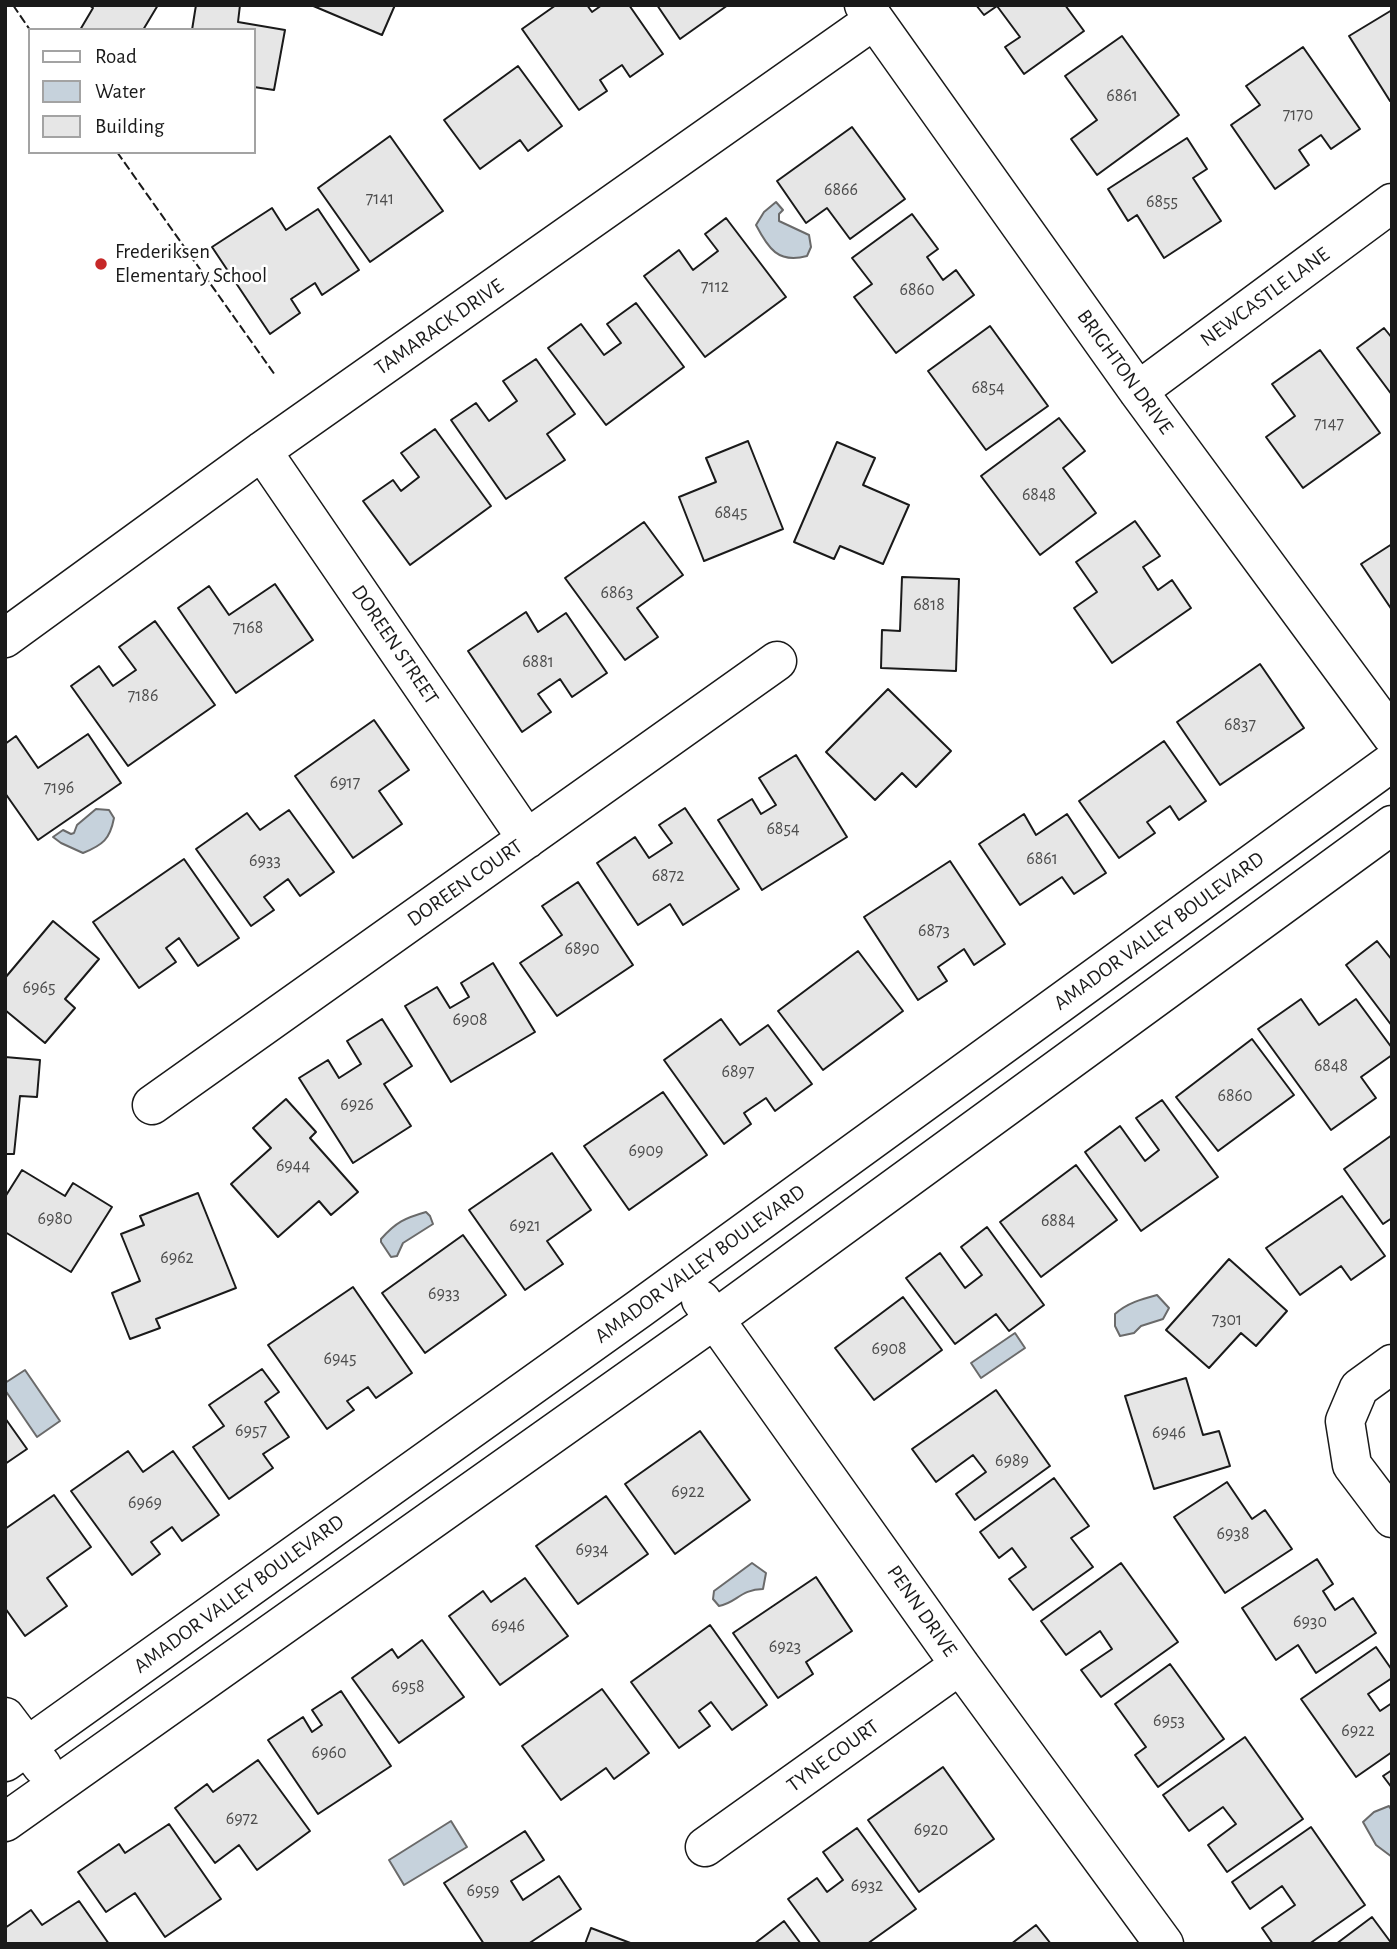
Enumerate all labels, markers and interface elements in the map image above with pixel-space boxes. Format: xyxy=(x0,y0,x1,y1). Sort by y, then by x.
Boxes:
legend xyxy=(28,28,256,154)
text: Road xyxy=(95,46,137,67)
text: Water xyxy=(95,81,145,102)
house number: 6861 xyxy=(1106,85,1138,107)
house number: 7170 xyxy=(1283,104,1313,126)
text: Building xyxy=(95,116,164,137)
house number: 6866 xyxy=(824,179,858,201)
house number: 7141 xyxy=(366,188,394,210)
house number: 6855 xyxy=(1146,191,1178,213)
place label: Frederiksen Elementary School xyxy=(115,239,267,289)
street label: NEWCASTLE LANE xyxy=(1196,242,1334,352)
marker: Frederiksen Elementary School xyxy=(93,256,109,272)
street label: TAMARACK DRIVE xyxy=(370,273,508,381)
house number: 7112 xyxy=(701,276,729,298)
house number: 6860 xyxy=(900,279,934,301)
street label: BRIGHTON DRIVE xyxy=(1071,305,1179,439)
house number: 6854 xyxy=(971,377,1005,399)
house number: 7147 xyxy=(1314,413,1344,435)
house number: 6848 xyxy=(1022,484,1056,506)
house number: 6845 xyxy=(714,502,748,524)
street label: DOREEN STREET xyxy=(346,580,444,710)
house number: 6863 xyxy=(601,582,633,604)
house number: 6818 xyxy=(913,594,945,616)
house number: 7168 xyxy=(233,617,263,639)
house number: 6881 xyxy=(522,651,554,673)
house number: 7186 xyxy=(128,685,158,707)
house number: 6837 xyxy=(1224,714,1256,736)
house number: 6917 xyxy=(330,772,360,794)
house number: 7196 xyxy=(44,777,74,799)
house number: 6854 xyxy=(766,818,800,840)
street label: DOREEN COURT xyxy=(402,834,528,932)
street label: AMADOR VALLEY BOULEVARD xyxy=(1049,846,1269,1016)
house number: 6861 xyxy=(1026,848,1058,870)
house number: 6933 xyxy=(249,850,281,872)
house number: 6872 xyxy=(652,865,684,887)
house number: 6873 xyxy=(918,920,950,942)
house number: 6890 xyxy=(565,938,599,960)
house number: 6965 xyxy=(23,977,55,999)
house number: 6908 xyxy=(453,1009,487,1031)
house number: 6848 xyxy=(1314,1055,1348,1077)
house number: 6897 xyxy=(722,1061,754,1083)
house number: 6860 xyxy=(1218,1085,1252,1107)
house number: 6926 xyxy=(340,1094,374,1116)
house number: 6909 xyxy=(629,1140,663,1162)
house number: 6944 xyxy=(276,1155,310,1177)
street label: AMADOR VALLEY BOULEVARD xyxy=(590,1179,810,1349)
house number: 6980 xyxy=(38,1208,72,1230)
house number: 6884 xyxy=(1041,1210,1075,1232)
house number: 6921 xyxy=(509,1215,541,1237)
house number: 6962 xyxy=(160,1247,194,1269)
house number: 6933 xyxy=(428,1283,460,1305)
house number: 7301 xyxy=(1212,1309,1242,1331)
house number: 6908 xyxy=(872,1338,906,1360)
house number: 6945 xyxy=(323,1348,357,1370)
house number: 6957 xyxy=(235,1420,267,1442)
house number: 6946 xyxy=(1152,1422,1186,1444)
house number: 6989 xyxy=(995,1450,1029,1472)
house number: 6922 xyxy=(671,1481,705,1503)
house number: 6969 xyxy=(128,1492,162,1514)
street label: AMADOR VALLEY BOULEVARD xyxy=(129,1509,349,1679)
house number: 6938 xyxy=(1217,1523,1249,1545)
house number: 6934 xyxy=(576,1539,608,1561)
street label: PENN DRIVE xyxy=(881,1561,963,1661)
house number: 6930 xyxy=(1293,1611,1327,1633)
house number: 6946 xyxy=(491,1615,525,1637)
house number: 6923 xyxy=(769,1636,801,1658)
house number: 6958 xyxy=(392,1676,424,1698)
house number: 6953 xyxy=(1153,1710,1185,1732)
street label: TYNE COURT xyxy=(782,1714,884,1798)
house number: 6922 xyxy=(1341,1720,1375,1742)
house number: 6960 xyxy=(312,1742,346,1764)
house number: 6972 xyxy=(226,1808,258,1830)
house number: 6920 xyxy=(914,1819,948,1841)
house number: 6932 xyxy=(851,1875,883,1897)
house number: 6959 xyxy=(467,1880,499,1902)

